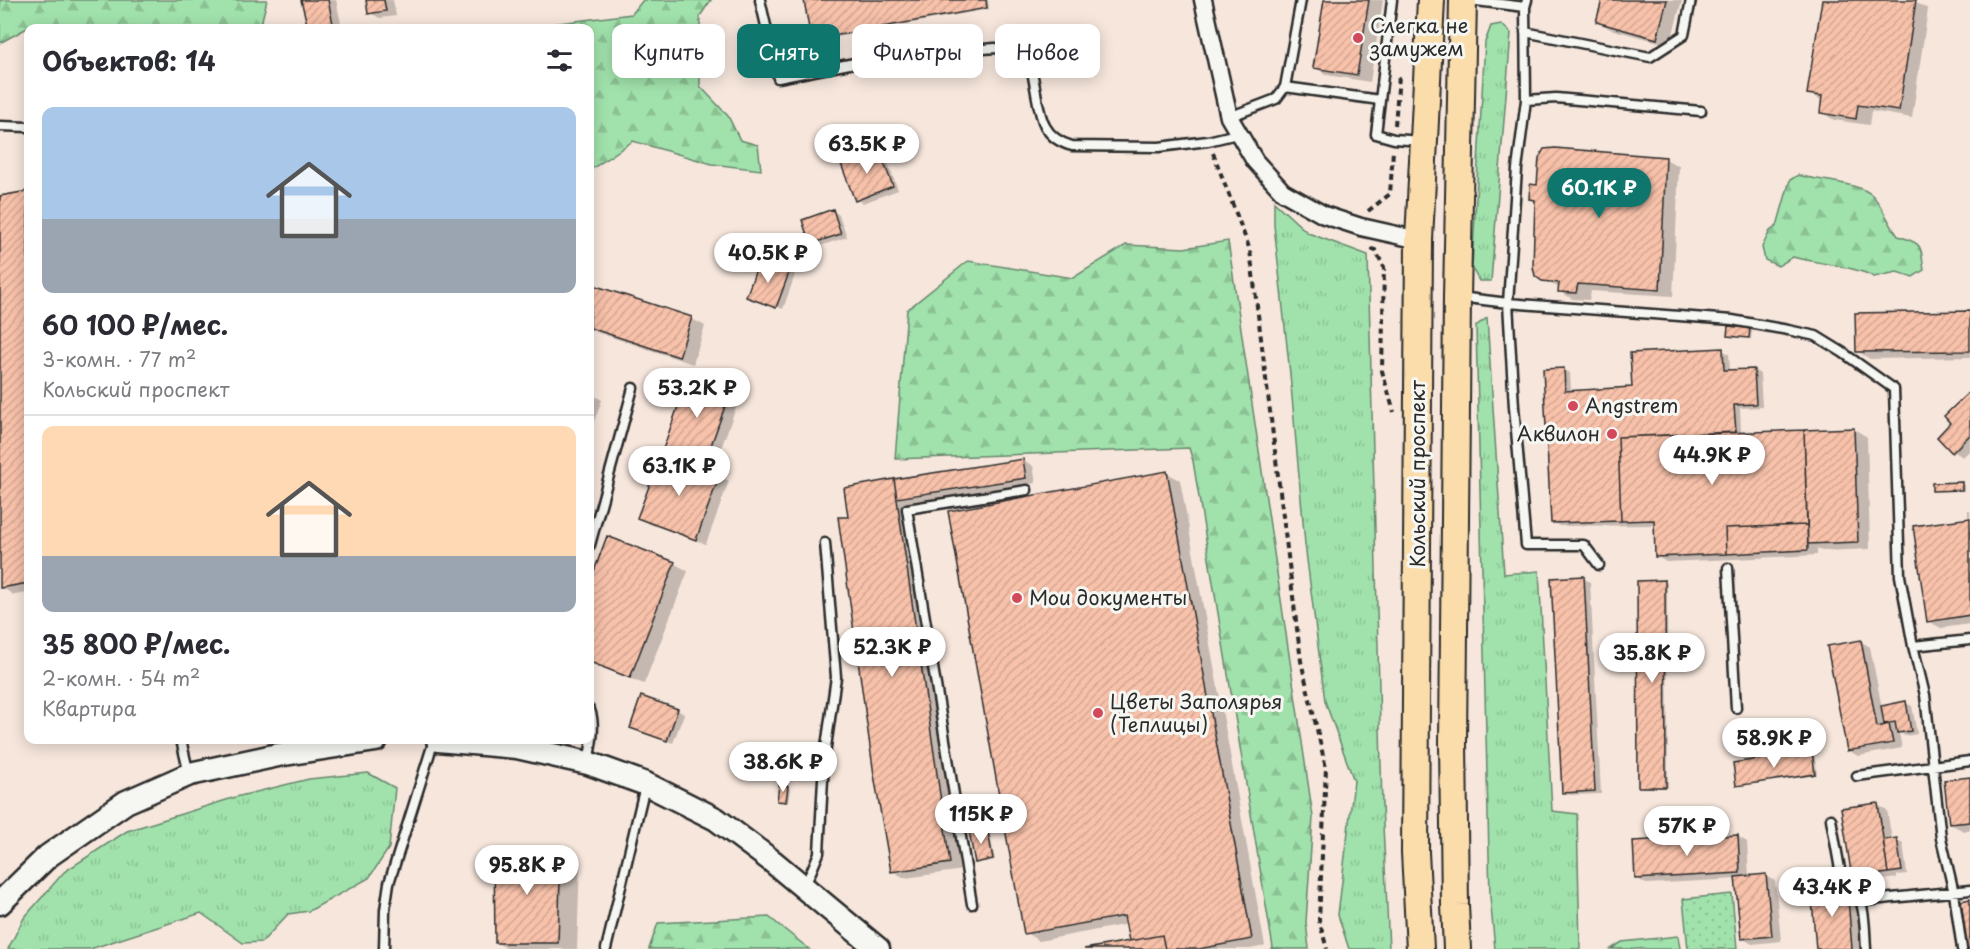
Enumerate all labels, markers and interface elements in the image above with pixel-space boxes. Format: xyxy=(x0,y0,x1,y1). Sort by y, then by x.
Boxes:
place label: Слегка не замужем xyxy=(1369,10,1468,63)
chip: Купить xyxy=(612,24,725,78)
chip: Снять xyxy=(737,24,840,78)
chip: Фильтры xyxy=(852,24,983,78)
chip: Новое xyxy=(995,24,1100,78)
marker: Слегка не замужем xyxy=(1351,31,1365,45)
text: Объектов: 14 xyxy=(42,41,216,80)
icon: filters xyxy=(543,44,576,77)
pin: 63.5K ₽ xyxy=(812,124,922,175)
text: 63.5K ₽ xyxy=(828,128,906,158)
icon: home xyxy=(255,146,363,254)
pin: 60.1K ₽ xyxy=(1544,168,1654,219)
text: 60.1K ₽ xyxy=(1561,172,1637,202)
pin: 40.5K ₽ xyxy=(713,233,823,284)
text: 40.5K ₽ xyxy=(728,237,808,267)
text: 60 100 ₽/мес. xyxy=(42,305,228,344)
text: 3-комн. · 77 m² xyxy=(42,344,196,374)
pin: 53.2K ₽ xyxy=(642,368,752,419)
text: 53.2K ₽ xyxy=(657,372,737,402)
text: Кольский проспект xyxy=(42,374,230,404)
street label: Кольский проспект xyxy=(1402,380,1432,568)
place label: Angstrem xyxy=(1585,390,1679,420)
marker: Angstrem xyxy=(1566,399,1580,413)
place label: Аквилон xyxy=(1517,418,1600,448)
marker: Аквилон xyxy=(1605,427,1619,441)
pin: 44.9K ₽ xyxy=(1657,435,1767,486)
text: 44.9K ₽ xyxy=(1673,439,1751,469)
pin: 63.1K ₽ xyxy=(624,446,734,497)
text: 63.1K ₽ xyxy=(642,450,716,480)
icon: home xyxy=(255,465,363,573)
place label: Мои документы xyxy=(1029,582,1187,612)
marker: Мои документы xyxy=(1010,591,1024,605)
text: 35 800 ₽/мес. xyxy=(42,624,230,663)
pin: 52.3K ₽ xyxy=(837,627,947,678)
text: 52.3K ₽ xyxy=(853,631,931,661)
pin: 35.8K ₽ xyxy=(1597,633,1707,684)
text: 35.8K ₽ xyxy=(1613,637,1691,667)
text: 2-комн. · 54 m² xyxy=(42,663,200,693)
place label: Цветы Заполярья (Теплицы) xyxy=(1110,686,1283,739)
text: Квартира xyxy=(42,693,136,723)
marker: Цветы Заполярья (Теплицы) xyxy=(1091,706,1105,720)
pin: 58.9K ₽ xyxy=(1719,718,1829,769)
text: 58.9K ₽ xyxy=(1736,722,1812,752)
pin: 38.6K ₽ xyxy=(728,742,838,793)
text: 38.6K ₽ xyxy=(743,746,823,776)
pin: 115K ₽ xyxy=(932,794,1030,845)
text: 115K ₽ xyxy=(949,798,1013,828)
pin: 57K ₽ xyxy=(1645,806,1729,857)
text: 57K ₽ xyxy=(1658,810,1716,840)
pin: 95.8K ₽ xyxy=(472,845,582,896)
text: 95.8K ₽ xyxy=(489,849,565,879)
pin: 43.4K ₽ xyxy=(1777,867,1887,918)
text: 43.4K ₽ xyxy=(1792,871,1872,901)

